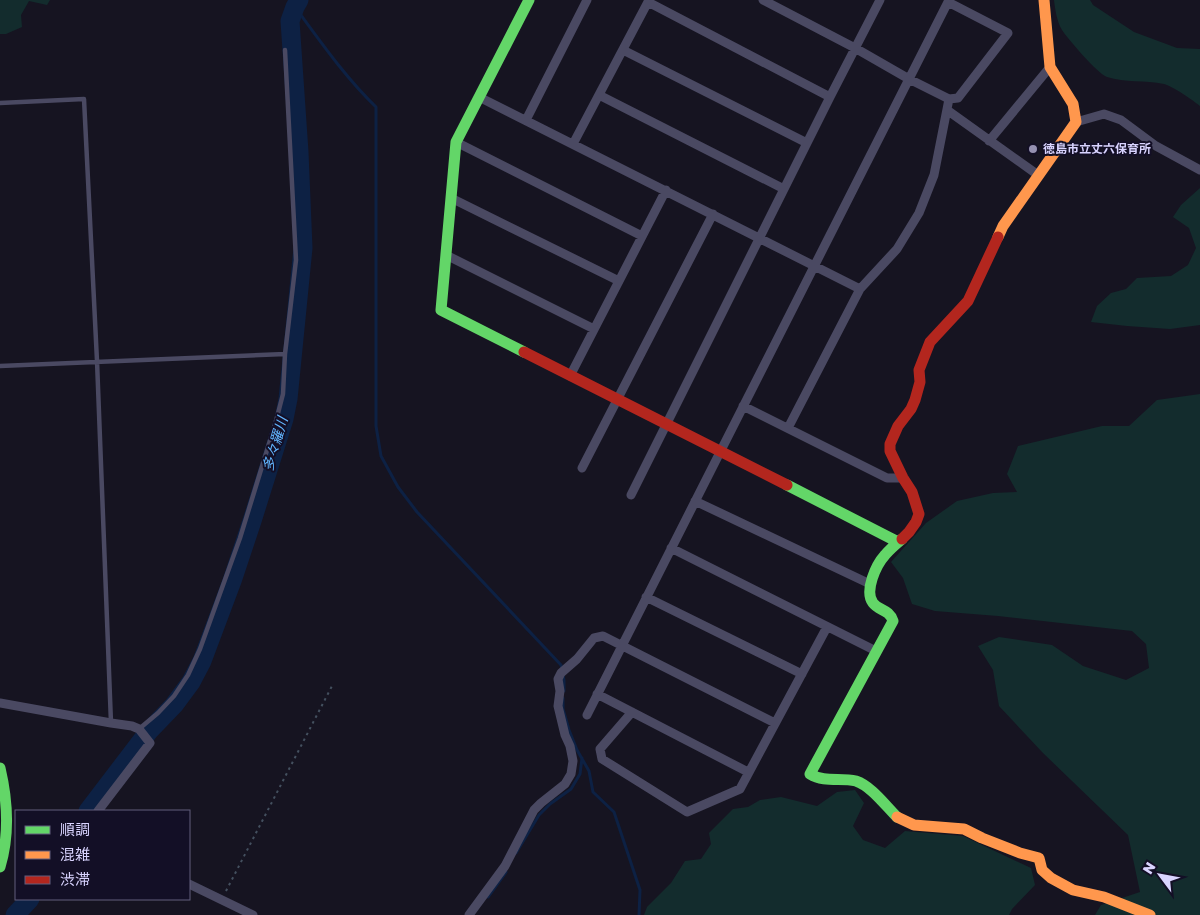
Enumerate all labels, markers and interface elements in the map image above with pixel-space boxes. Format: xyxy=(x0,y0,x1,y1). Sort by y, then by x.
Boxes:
place label: 徳島市立丈六保育所 xyxy=(1043,141,1151,156)
marker: 徳島市立丈六保育所 xyxy=(1027,143,1039,155)
water label: 多々羅川 xyxy=(259,413,291,473)
legend xyxy=(15,810,190,900)
text: 順調 xyxy=(60,820,90,838)
text: 混雑 xyxy=(60,845,90,863)
north arrow xyxy=(1135,850,1185,900)
text: N xyxy=(1139,859,1159,877)
text: 渋滞 xyxy=(60,870,90,888)

